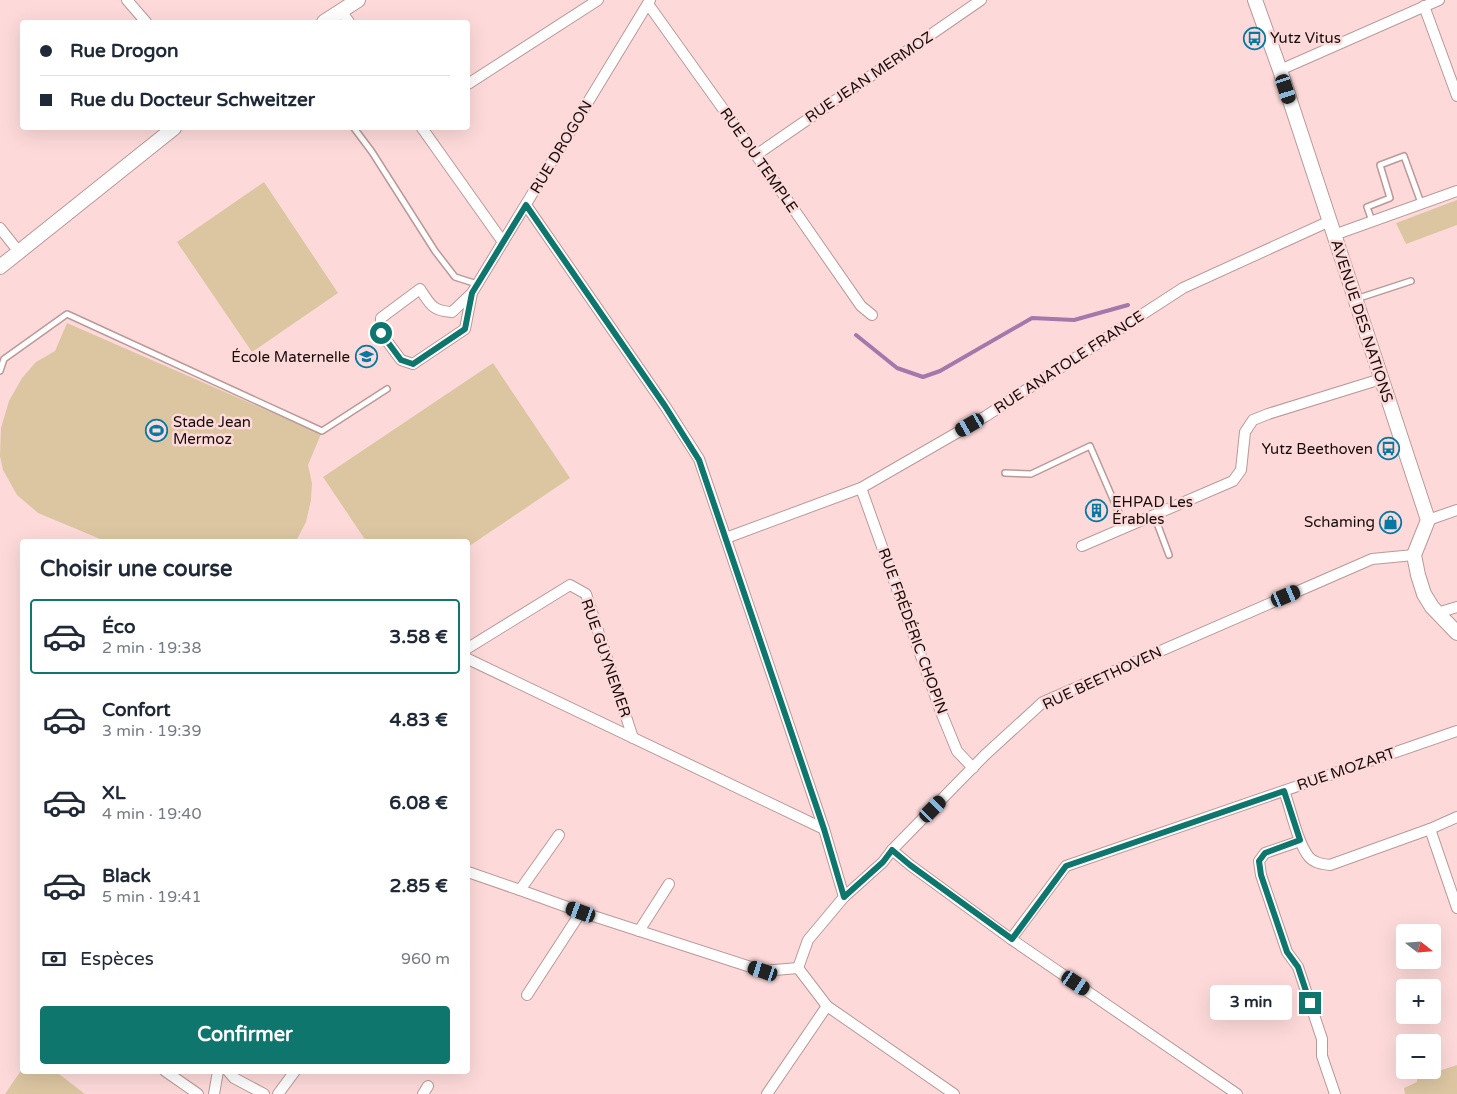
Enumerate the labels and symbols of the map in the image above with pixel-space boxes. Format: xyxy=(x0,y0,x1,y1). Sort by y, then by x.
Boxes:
bus stop icon: Yutz Vitus xyxy=(1242,26,1266,50)
street label: RUE JEAN MERMOZ xyxy=(802,28,936,126)
place label: Yutz Vitus xyxy=(1270,29,1341,47)
car xyxy=(1274,72,1297,106)
street label: RUE DROGON xyxy=(526,97,596,197)
street label: RUE DU TEMPLE xyxy=(716,104,802,216)
street label: AVENUE DES NATIONS xyxy=(1327,237,1397,405)
street label: RUE ANATOLE FRANCE xyxy=(991,307,1147,417)
route start xyxy=(370,322,392,344)
school or university icon: École Maternelle xyxy=(354,345,378,369)
place label: École Maternelle xyxy=(231,348,350,366)
car xyxy=(953,411,986,439)
place label: Stade Jean Mermoz xyxy=(173,413,251,448)
sports icon: Stade Jean Mermoz xyxy=(145,419,169,443)
bus stop icon: Yutz Beethoven xyxy=(1377,437,1401,461)
place label: Yutz Beethoven xyxy=(1262,440,1373,458)
place label: EHPAD Les Érables xyxy=(1112,493,1193,528)
building icon: EHPAD Les Érables xyxy=(1084,499,1108,523)
shop icon: Schaming xyxy=(1379,510,1403,534)
place label: Schaming xyxy=(1304,513,1375,531)
street label: RUE FRÉDÉRIC CHOPIN xyxy=(875,546,951,716)
car xyxy=(1269,583,1302,609)
street label: RUE GUYNEMER xyxy=(577,596,635,720)
street label: RUE BEETHOVEN xyxy=(1040,642,1164,714)
street label: RUE MOZART xyxy=(1294,744,1398,794)
car xyxy=(917,793,948,825)
car xyxy=(564,900,597,924)
north arrow xyxy=(1396,924,1441,969)
car xyxy=(746,959,779,983)
car xyxy=(1059,968,1092,998)
callout: 3 min xyxy=(1210,986,1292,1020)
route end xyxy=(1299,992,1321,1014)

